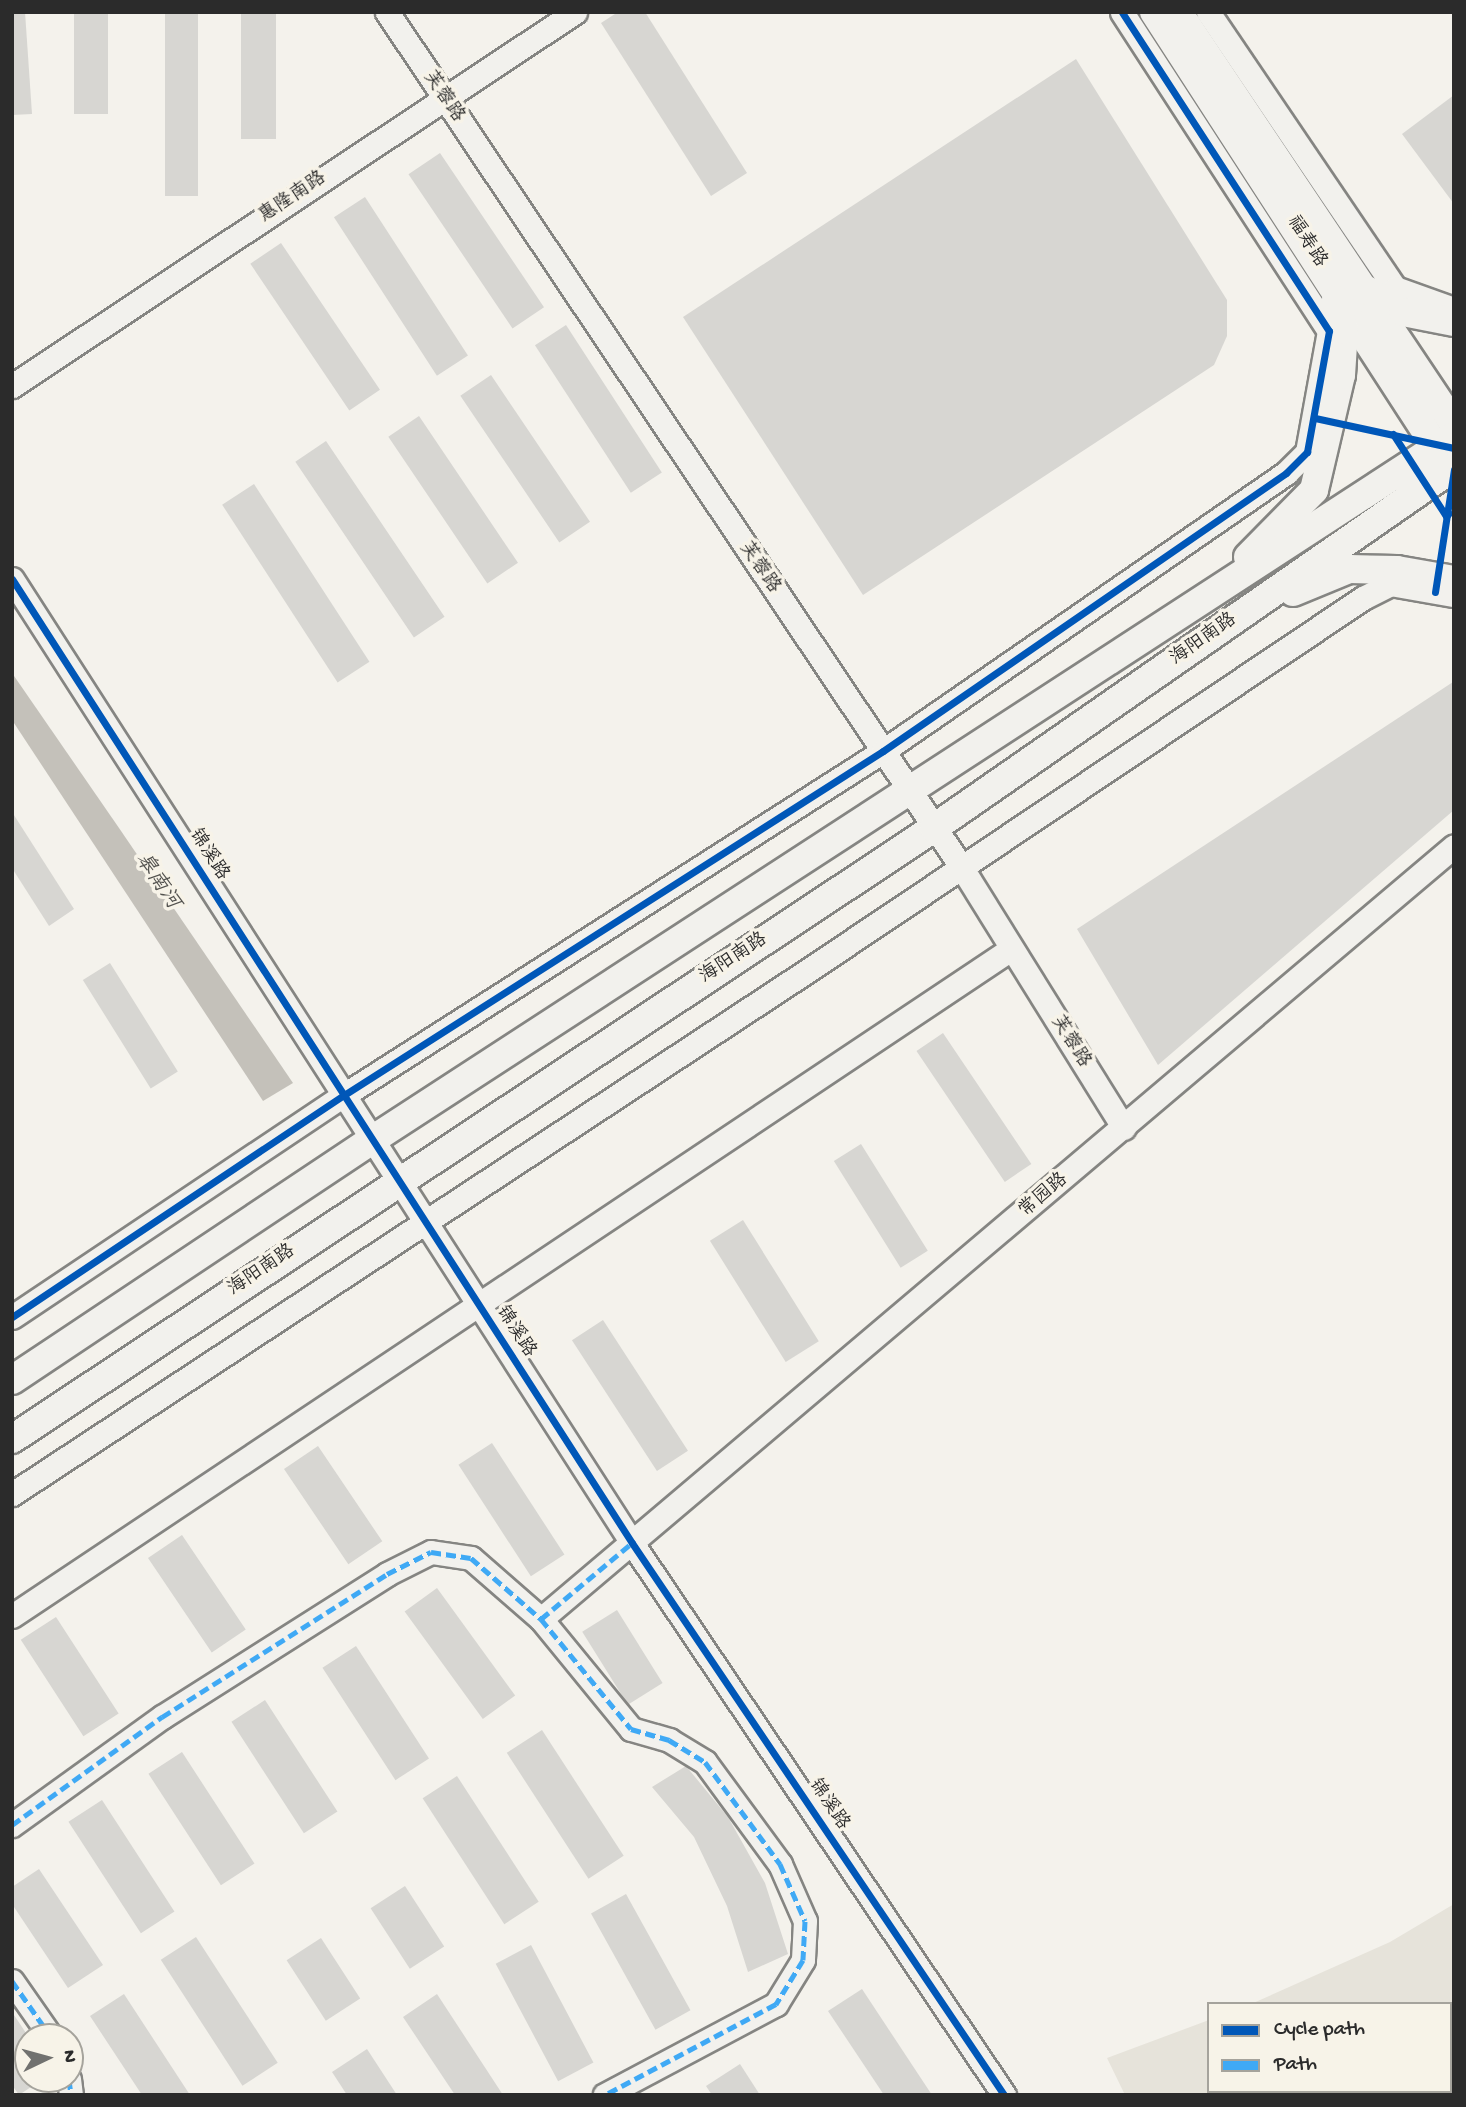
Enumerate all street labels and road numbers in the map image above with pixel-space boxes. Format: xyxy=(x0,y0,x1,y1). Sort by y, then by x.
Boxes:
street label: 芙蓉路 xyxy=(418,67,468,127)
street label: 惠隆南路 xyxy=(255,167,331,229)
street label: 福寿路 xyxy=(1281,212,1331,272)
street label: 芙蓉路 xyxy=(734,538,784,598)
street label: 海阳南路 xyxy=(1166,609,1242,671)
street label: 锦溪路 xyxy=(183,825,233,885)
street label: 海阳南路 xyxy=(696,929,772,989)
street label: 芙蓉路 xyxy=(1045,1012,1095,1072)
street label: 常园路 xyxy=(1015,1169,1073,1223)
street label: 海阳南路 xyxy=(224,1240,300,1302)
street label: 锦溪路 xyxy=(490,1302,540,1362)
street label: 锦溪路 xyxy=(803,1775,853,1835)

